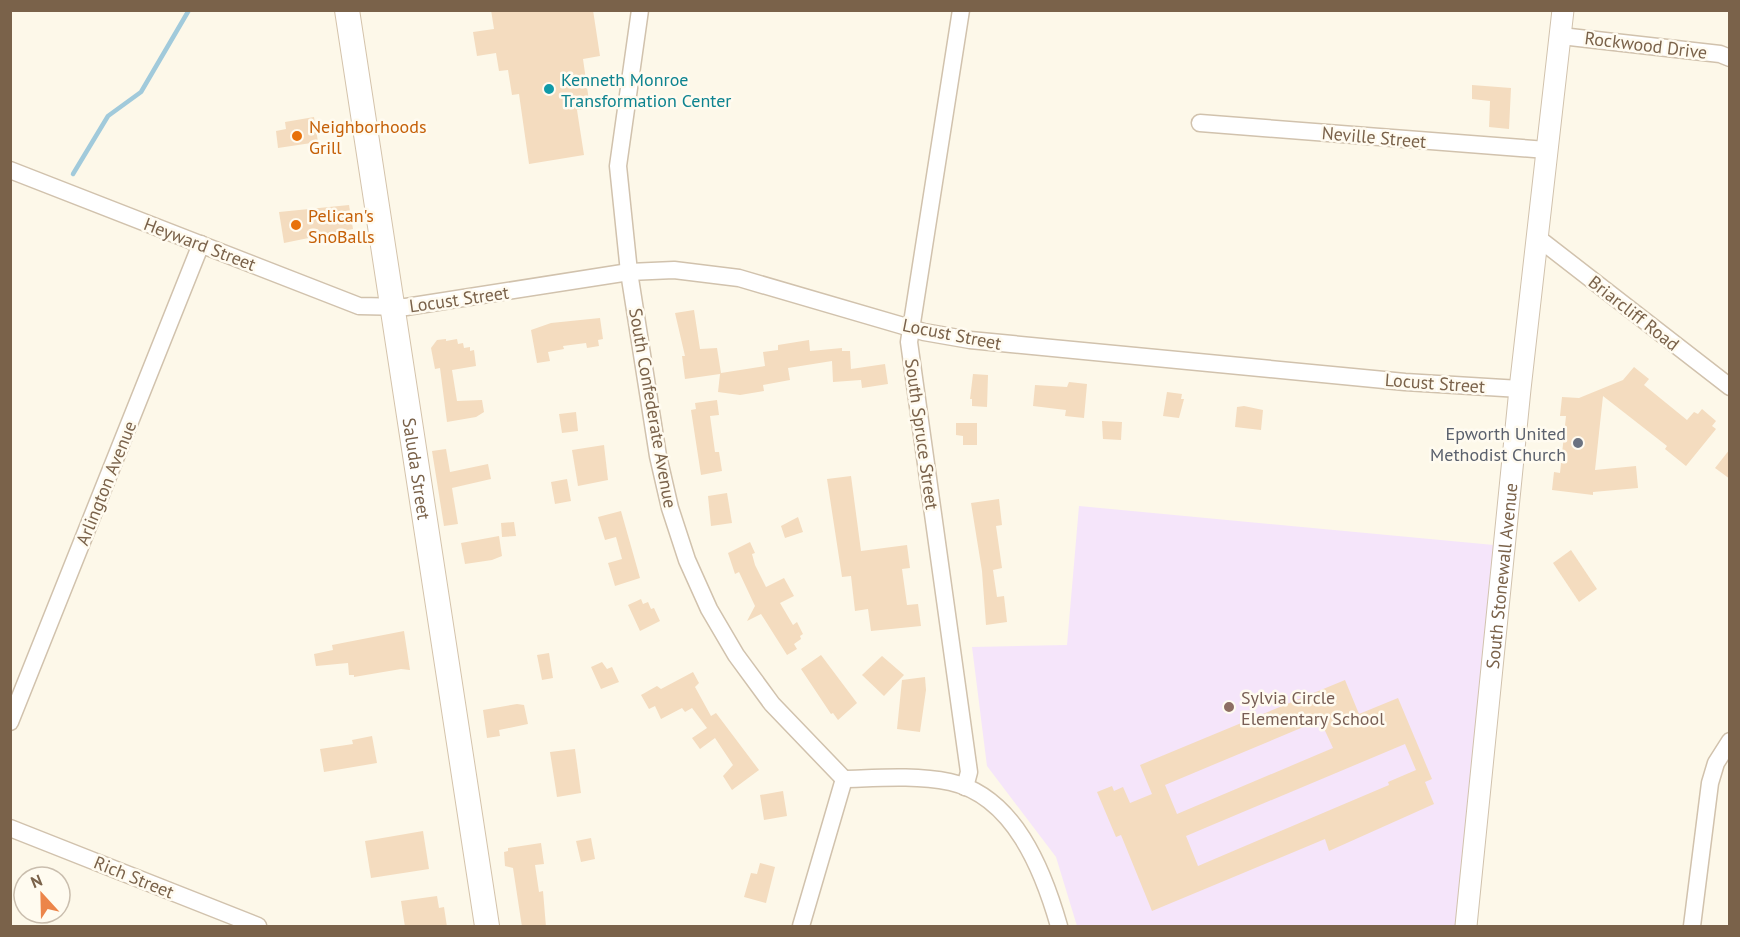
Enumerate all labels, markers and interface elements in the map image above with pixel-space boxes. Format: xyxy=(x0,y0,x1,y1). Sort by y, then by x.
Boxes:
street label: Rockwood Drive xyxy=(1583,26,1709,64)
place label: Kenneth Monroe Transformation Center xyxy=(561,68,731,112)
marker: Kenneth Monroe Transformation Center xyxy=(542,82,556,96)
place label: Neighborhoods Grill xyxy=(309,115,427,159)
street label: Neville Street xyxy=(1321,121,1427,153)
marker: Neighborhoods Grill xyxy=(290,129,304,143)
place label: Pelican's SnoBalls xyxy=(308,204,375,248)
street label: Heyward Street xyxy=(141,212,259,276)
marker: Pelican's SnoBalls xyxy=(289,218,303,232)
street label: Briarcliff Road xyxy=(1584,270,1684,356)
street label: Locust Street xyxy=(408,281,510,317)
street label: South Confederate Avenue xyxy=(624,306,682,510)
street label: Locust Street xyxy=(901,313,1003,355)
street label: South Spruce Street xyxy=(900,357,944,511)
street label: Locust Street xyxy=(1384,368,1486,398)
street label: Saluda Street xyxy=(398,416,436,521)
street label: Arlington Avenue xyxy=(71,417,141,549)
place label: Epworth United Methodist Church xyxy=(1430,422,1566,466)
marker: Epworth United Methodist Church xyxy=(1571,436,1585,450)
street label: South Stonewall Avenue xyxy=(1480,482,1522,670)
place label: Sylvia Circle Elementary School xyxy=(1241,686,1385,730)
marker: Sylvia Circle Elementary School xyxy=(1222,700,1236,714)
street label: Rich Street xyxy=(91,851,177,903)
north arrow xyxy=(12,865,72,925)
text: N xyxy=(28,870,45,892)

